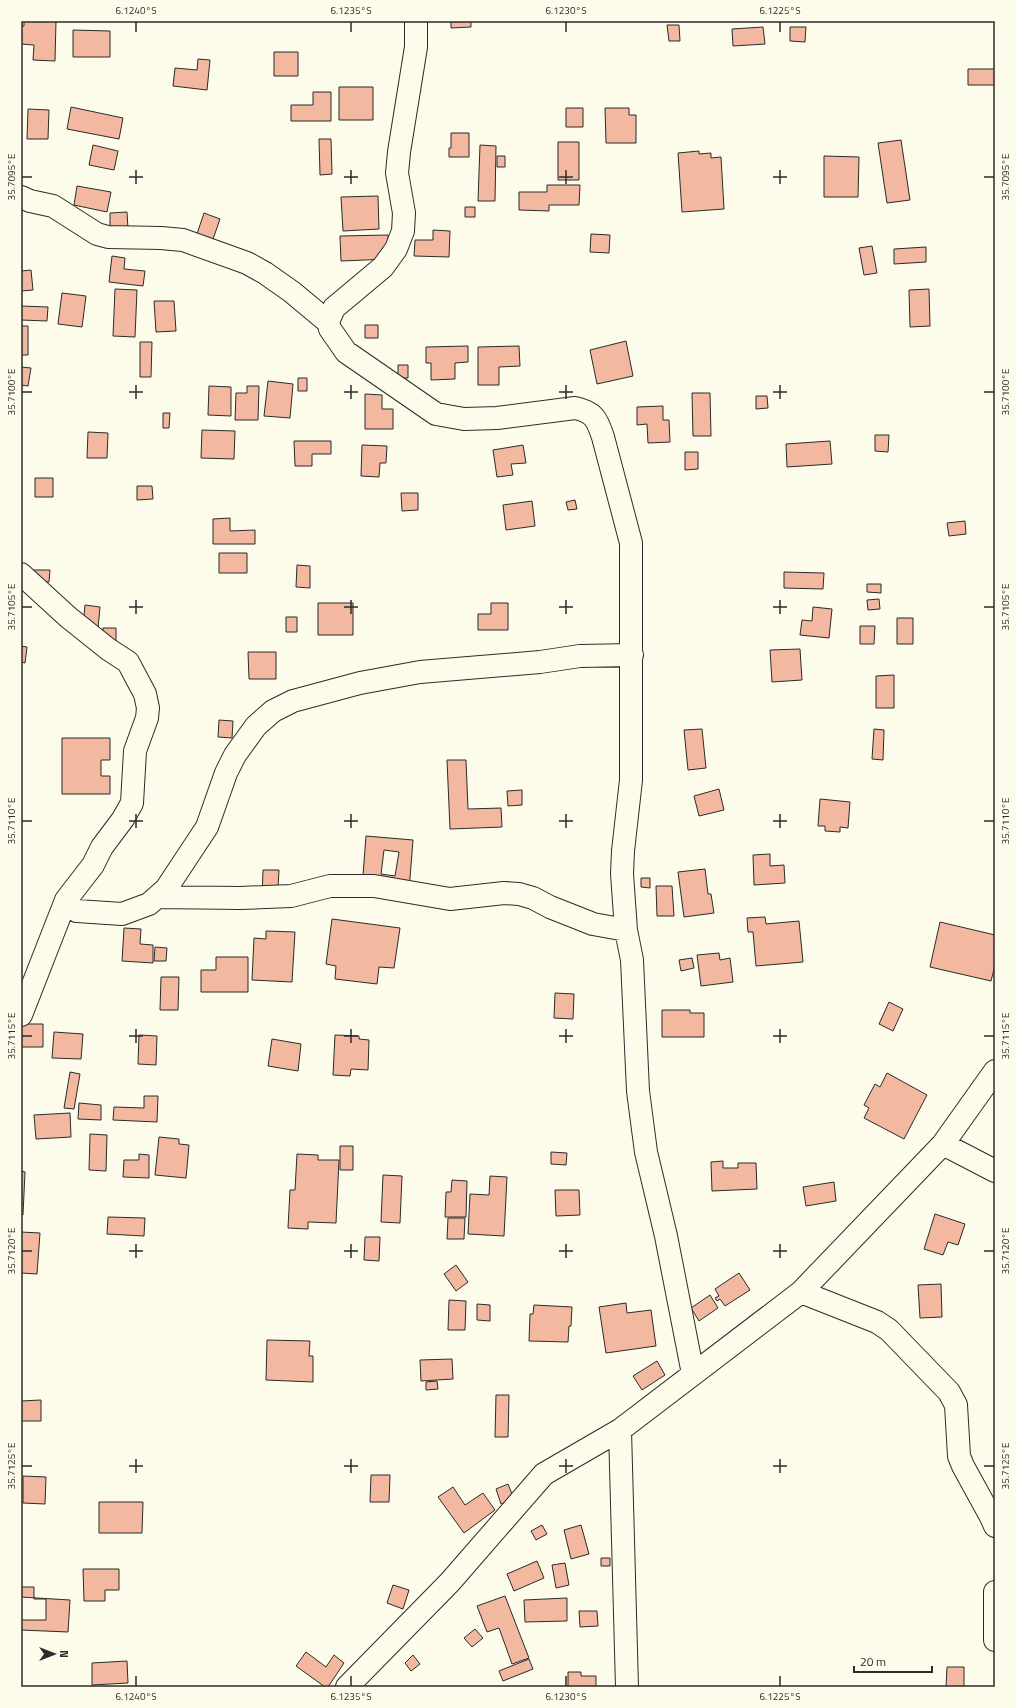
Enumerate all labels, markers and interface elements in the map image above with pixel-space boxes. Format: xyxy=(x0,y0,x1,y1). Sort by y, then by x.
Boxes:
text: 6.1240°S xyxy=(115,3,157,18)
text: 6.1235°S xyxy=(330,3,372,18)
text: 6.1230°S xyxy=(545,3,587,18)
text: 6.1225°S xyxy=(759,3,801,18)
text: 35.7095°E xyxy=(4,153,19,200)
text: 35.7095°E xyxy=(998,153,1013,200)
text: 35.7100°E xyxy=(4,368,19,415)
text: 35.7100°E xyxy=(998,368,1013,415)
text: 35.7105°E xyxy=(4,583,19,630)
text: 35.7105°E xyxy=(998,583,1013,630)
text: 35.7110°E xyxy=(4,797,19,844)
text: 35.7110°E xyxy=(998,797,1013,844)
text: 35.7115°E xyxy=(4,1012,19,1059)
text: 35.7115°E xyxy=(998,1012,1013,1059)
text: 35.7120°E xyxy=(4,1227,19,1274)
text: 35.7120°E xyxy=(998,1227,1013,1274)
text: 35.7125°E xyxy=(4,1442,19,1489)
text: 35.7125°E xyxy=(998,1442,1013,1489)
north arrow xyxy=(34,1634,74,1674)
scale bar xyxy=(854,1648,932,1674)
text: N xyxy=(56,1650,72,1658)
text: 20 m xyxy=(860,1652,886,1671)
text: 6.1240°S xyxy=(115,1689,157,1704)
text: 6.1235°S xyxy=(330,1689,372,1704)
text: 6.1230°S xyxy=(545,1689,587,1704)
text: 6.1225°S xyxy=(759,1689,801,1704)

